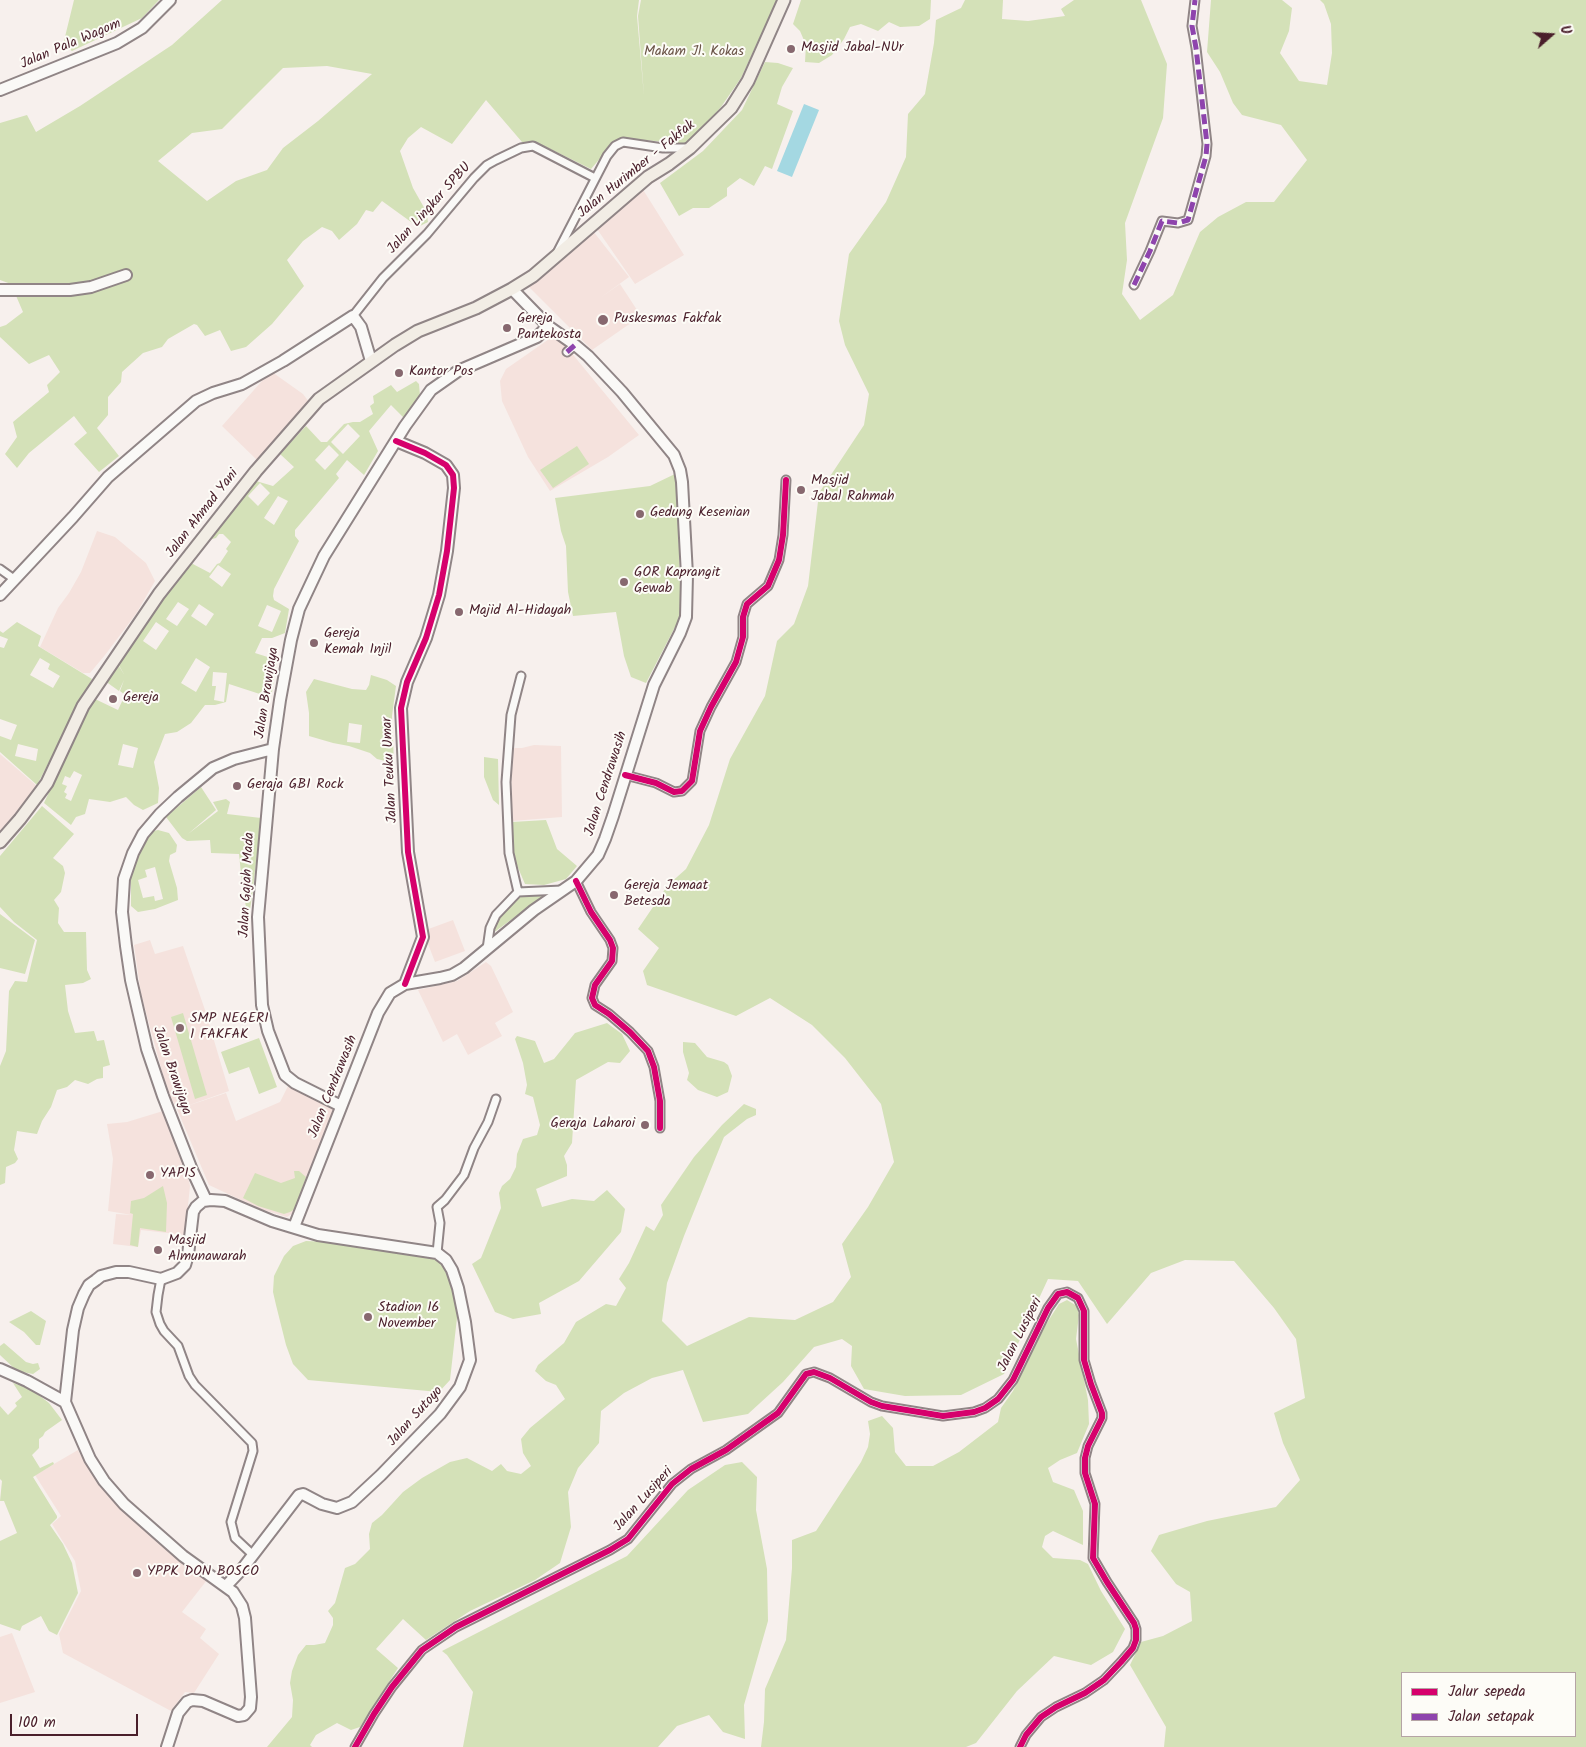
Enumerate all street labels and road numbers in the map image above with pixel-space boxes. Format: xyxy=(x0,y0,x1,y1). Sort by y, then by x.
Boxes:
street label: Jalan Pala Wagom xyxy=(18,16,124,74)
street label: Jalan Hurimber - Fakfak xyxy=(575,117,699,223)
street label: Jalan Lingkar SPBU xyxy=(385,160,475,258)
street label: Jalan Ahmad Yani xyxy=(163,466,243,562)
street label: Jalan Brawijaya xyxy=(252,646,284,740)
street label: Jalan Teuku Umar xyxy=(380,716,402,824)
street label: Jalan Cendrawasih xyxy=(582,729,632,839)
street label: Jalan Gajah Mada xyxy=(237,832,259,938)
street label: Jalan Brawijaya xyxy=(148,1025,194,1117)
street label: Jalan Cendrawasih xyxy=(306,1033,362,1141)
street label: Jalan Lusiperi xyxy=(995,1295,1047,1375)
street label: Jalan Sutoyo xyxy=(385,1384,447,1450)
street label: Jalan Lusiperi xyxy=(611,1464,677,1536)

